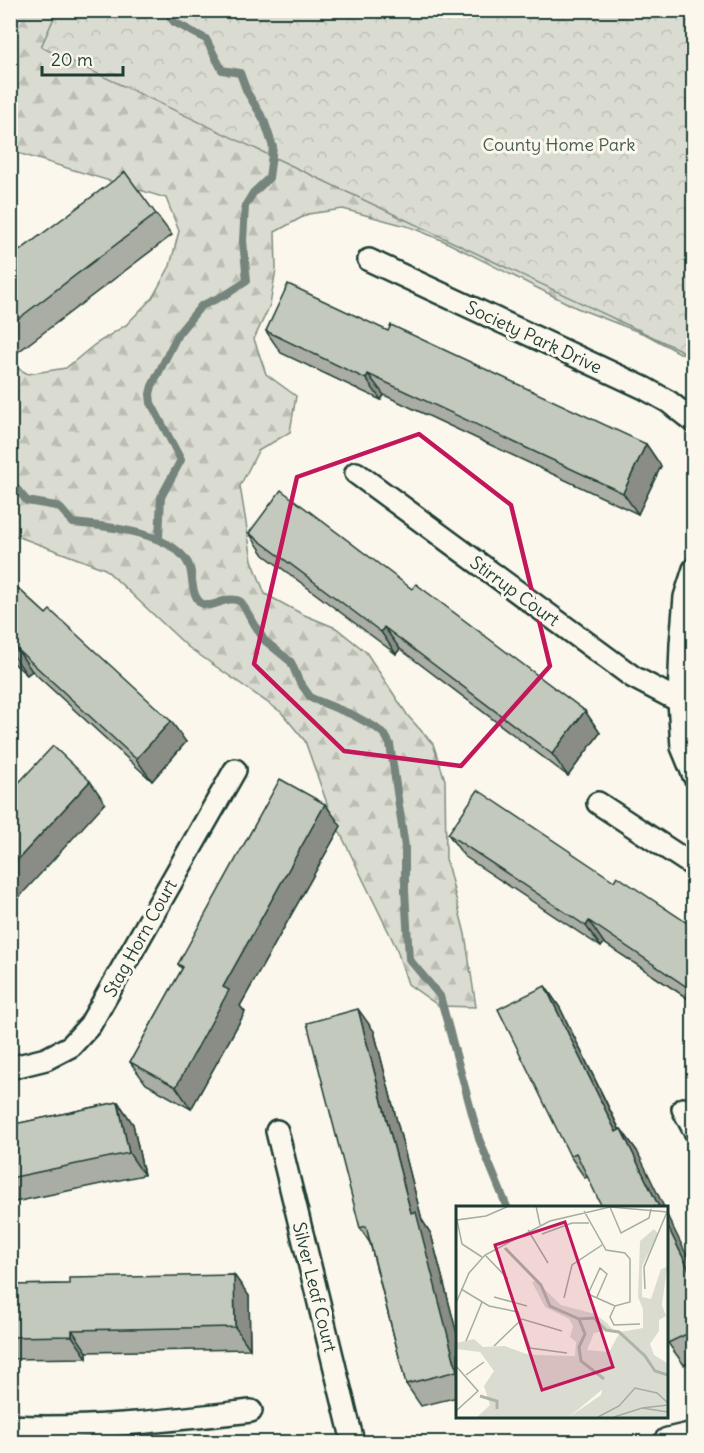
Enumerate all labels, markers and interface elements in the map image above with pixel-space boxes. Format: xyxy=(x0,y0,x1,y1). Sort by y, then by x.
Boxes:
scale bar xyxy=(42,39,123,77)
text: 20 m xyxy=(51,48,93,71)
park label: County Home Park xyxy=(482,133,636,156)
street label: Society Park Drive xyxy=(462,295,606,379)
street label: Stirrup Court xyxy=(466,551,564,631)
street label: Stag Horn Court xyxy=(98,875,182,1001)
inset map xyxy=(456,1206,668,1417)
street label: Silver Leaf Court xyxy=(288,1220,342,1354)

